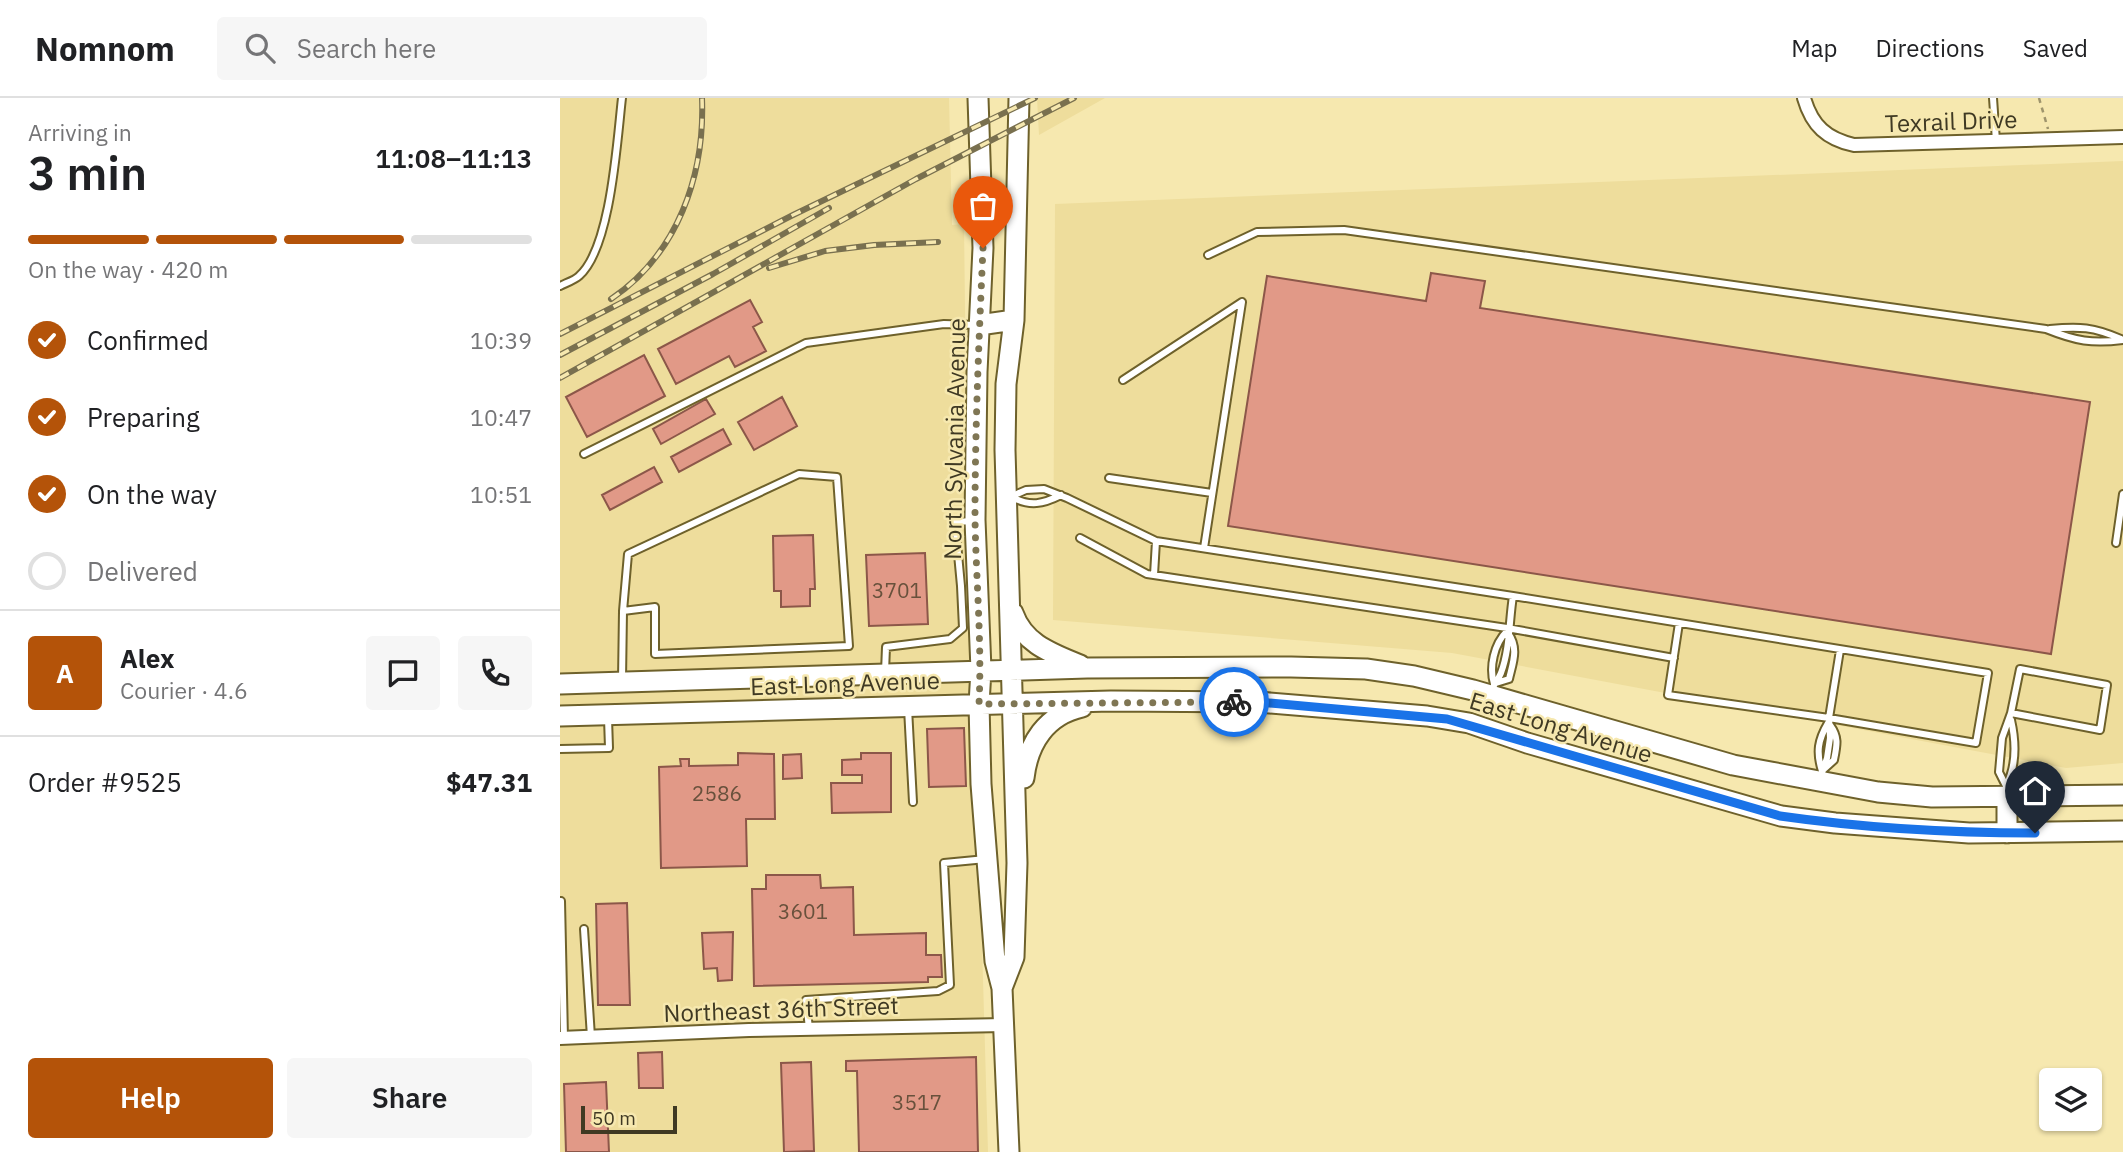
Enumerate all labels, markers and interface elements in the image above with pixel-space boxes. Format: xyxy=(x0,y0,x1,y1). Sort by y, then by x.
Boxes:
search box xyxy=(217,17,707,80)
text: Nomnom xyxy=(35,27,175,70)
icon: search xyxy=(241,29,279,67)
text: Search here xyxy=(297,31,436,65)
text: Map xyxy=(1791,32,1837,64)
text: Directions xyxy=(1875,32,1985,64)
text: Saved xyxy=(2023,32,2088,64)
street label: Texrail Drive xyxy=(1884,103,2018,139)
text: Arriving in xyxy=(28,117,132,147)
text: 11:08–11:13 xyxy=(375,141,532,175)
text: 3 min xyxy=(28,143,147,203)
pin xyxy=(953,176,1013,248)
icon: bag xyxy=(964,187,1002,225)
text: On the way · 420 m xyxy=(28,254,228,284)
street label: North Sylvania Avenue xyxy=(936,318,972,560)
icon: check xyxy=(28,321,66,359)
text: Confirmed xyxy=(87,323,209,357)
text: 10:39 xyxy=(470,325,532,355)
icon: check xyxy=(28,398,66,436)
text: Preparing xyxy=(87,400,200,434)
text: 10:47 xyxy=(470,402,532,432)
icon: check xyxy=(28,475,66,513)
text: On the way xyxy=(87,477,217,511)
text: 10:51 xyxy=(470,479,532,509)
text: Delivered xyxy=(87,554,198,588)
house number: 3701 xyxy=(872,576,922,604)
button: chat xyxy=(366,636,440,710)
button: phone xyxy=(458,636,532,710)
text: Alex xyxy=(120,641,174,675)
text: A xyxy=(56,656,74,690)
street label: East Long Avenue xyxy=(750,664,940,702)
courier xyxy=(1199,667,1269,737)
text: Courier · 4.6 xyxy=(120,675,248,705)
icon: bike xyxy=(1215,683,1253,721)
street label: East Long Avenue xyxy=(1466,684,1656,770)
pin xyxy=(2005,761,2065,833)
text: Order #9525 xyxy=(28,765,182,799)
text: $47.31 xyxy=(446,765,532,799)
icon: home xyxy=(2016,772,2054,810)
house number: 2586 xyxy=(692,779,742,807)
house number: 3601 xyxy=(778,897,828,925)
street label: Northeast 36th Street xyxy=(663,989,899,1029)
button: Help xyxy=(28,1058,273,1138)
button: Share xyxy=(287,1058,532,1138)
map controls xyxy=(2039,1068,2102,1131)
button: layers xyxy=(2039,1068,2102,1131)
house number: 3517 xyxy=(892,1088,942,1116)
scale bar xyxy=(581,1103,677,1135)
text: 50 m xyxy=(592,1106,636,1130)

